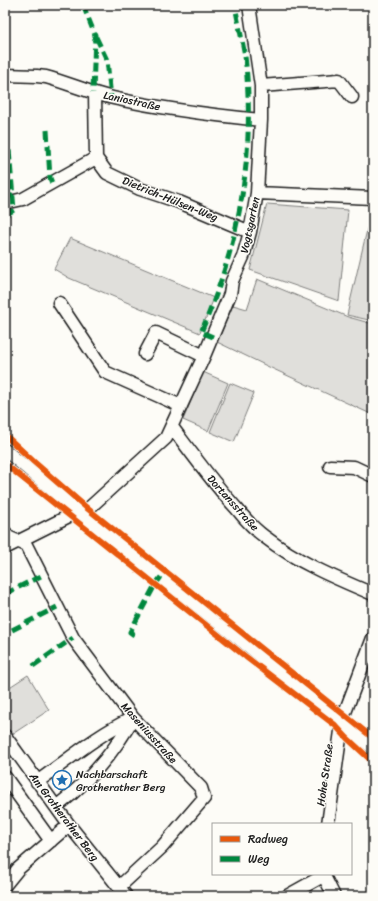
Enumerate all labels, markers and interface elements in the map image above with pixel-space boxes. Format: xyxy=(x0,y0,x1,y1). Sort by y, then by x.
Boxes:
street label: Laniostraße xyxy=(102,86,163,116)
street label: Dietrich-Hülsen-Weg xyxy=(119,171,221,227)
street label: Vogtsgarten xyxy=(235,195,265,255)
street label: Dortansstraße xyxy=(202,470,264,536)
street label: Maseniusstraße xyxy=(116,698,182,769)
street label: Hohe Straße xyxy=(311,742,339,807)
place label: Nachbarschaft Grotherather Berg xyxy=(76,765,166,797)
street label: Am Grotherather Berg xyxy=(24,768,104,866)
place icon: Nachbarschaft Grotherather Berg xyxy=(51,769,73,791)
legend xyxy=(212,823,352,875)
text: Radweg xyxy=(248,828,288,850)
text: Weg xyxy=(248,848,269,870)

